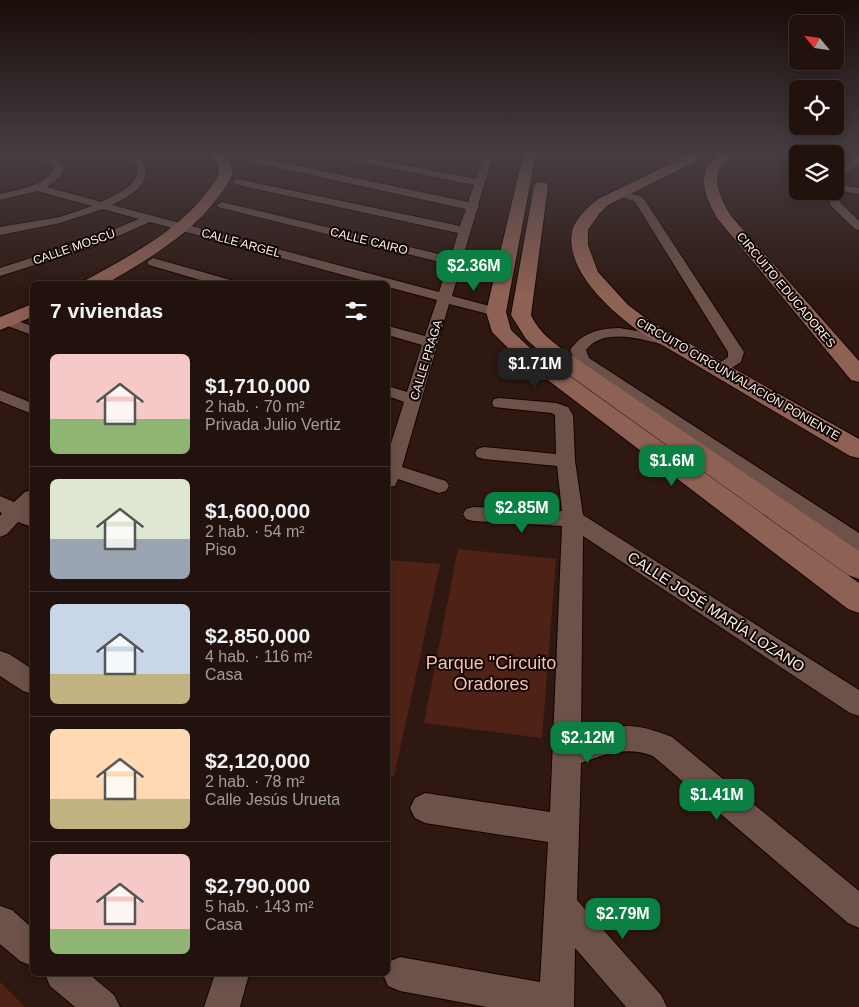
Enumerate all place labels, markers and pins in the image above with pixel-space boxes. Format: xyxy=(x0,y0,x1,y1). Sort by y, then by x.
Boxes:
pin: $2.36M xyxy=(433,250,515,292)
pin: $1.71M xyxy=(494,348,576,390)
pin: $1.6M xyxy=(637,444,707,487)
pin: $2.85M xyxy=(481,492,563,534)
pin: $2.12M xyxy=(547,722,629,764)
pin: $1.41M xyxy=(676,778,758,821)
pin: $2.79M xyxy=(582,898,664,940)

